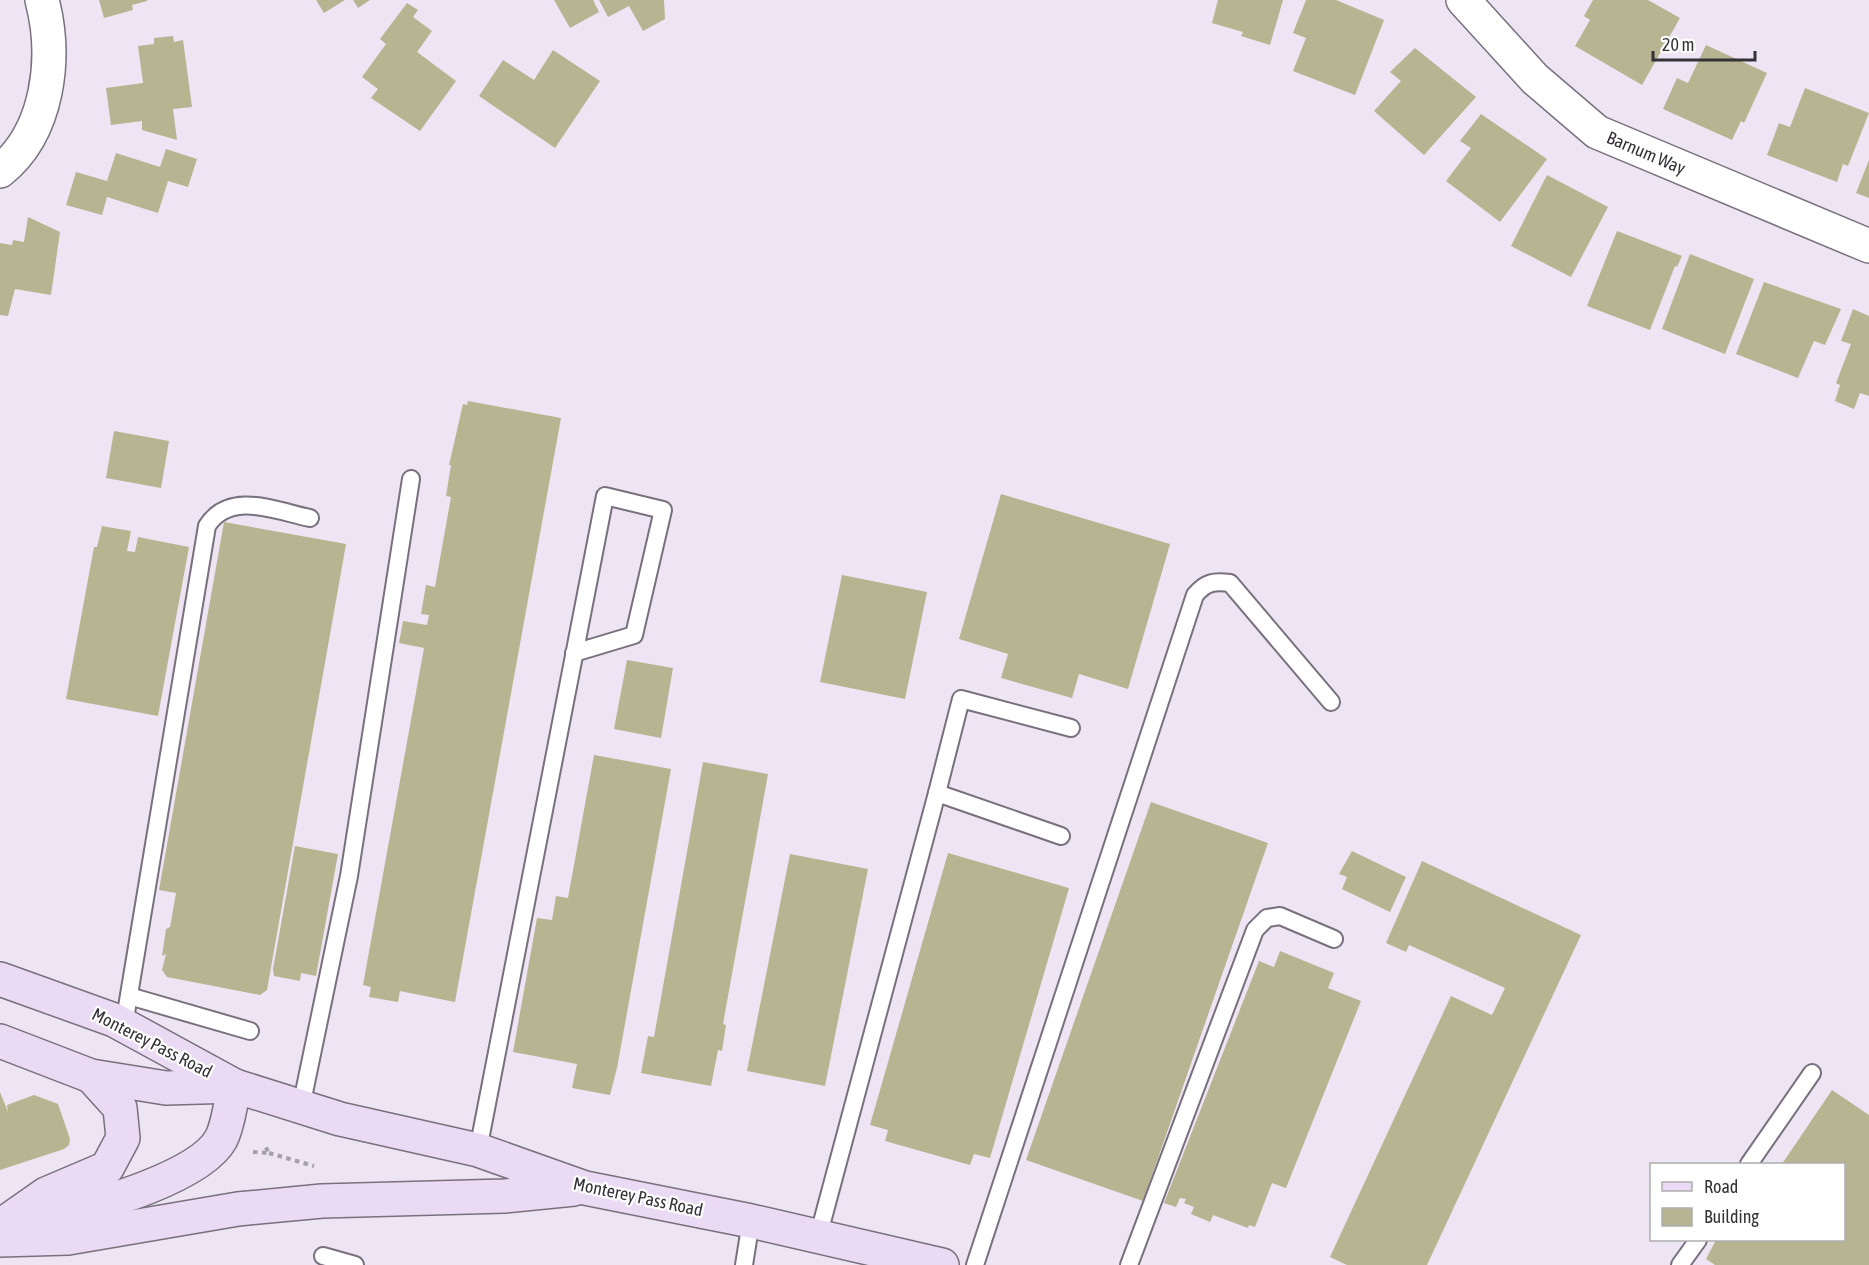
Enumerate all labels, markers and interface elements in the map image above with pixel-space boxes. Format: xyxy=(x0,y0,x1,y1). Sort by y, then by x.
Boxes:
scale bar xyxy=(1653,24,1755,62)
text: 20 m xyxy=(1662,34,1694,55)
street label: Barnum Way xyxy=(1604,127,1689,178)
street label: Monterey Pass Road xyxy=(89,1003,216,1082)
legend xyxy=(1650,1163,1845,1241)
street label: Monterey Pass Road xyxy=(571,1173,705,1221)
text: Road xyxy=(1704,1176,1738,1197)
text: Building xyxy=(1704,1206,1759,1227)

